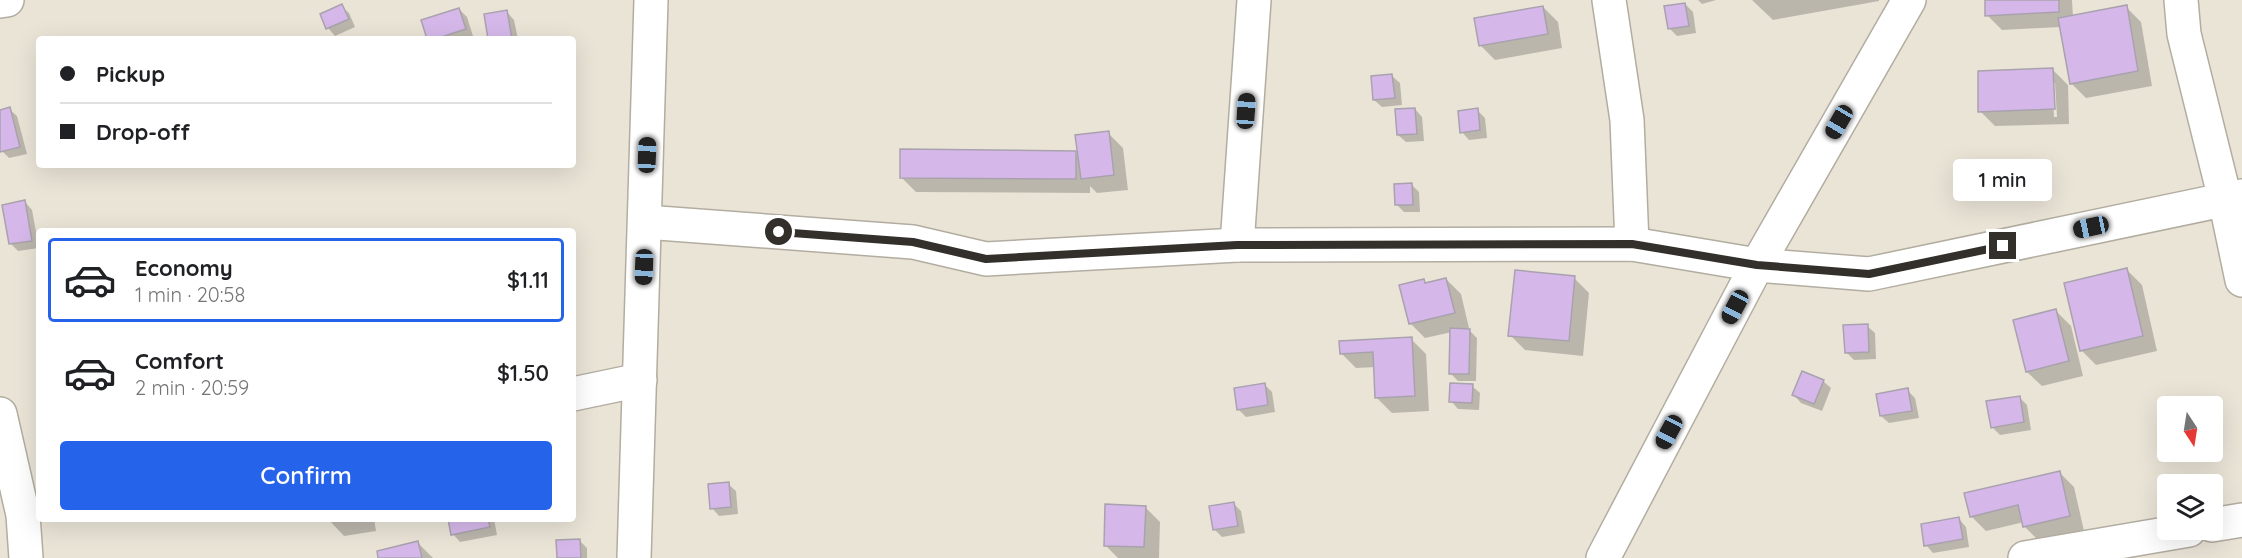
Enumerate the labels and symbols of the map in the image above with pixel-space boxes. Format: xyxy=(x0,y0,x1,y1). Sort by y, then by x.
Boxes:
car xyxy=(1236,92,1256,130)
car xyxy=(1822,102,1856,142)
car xyxy=(637,137,657,173)
callout: 1 min xyxy=(1954,159,2052,201)
car xyxy=(2072,214,2110,240)
route start xyxy=(765,218,792,245)
route end xyxy=(1989,232,2016,259)
car xyxy=(634,249,654,285)
car xyxy=(1719,287,1751,327)
north arrow xyxy=(2157,396,2223,462)
car xyxy=(1653,412,1685,452)

